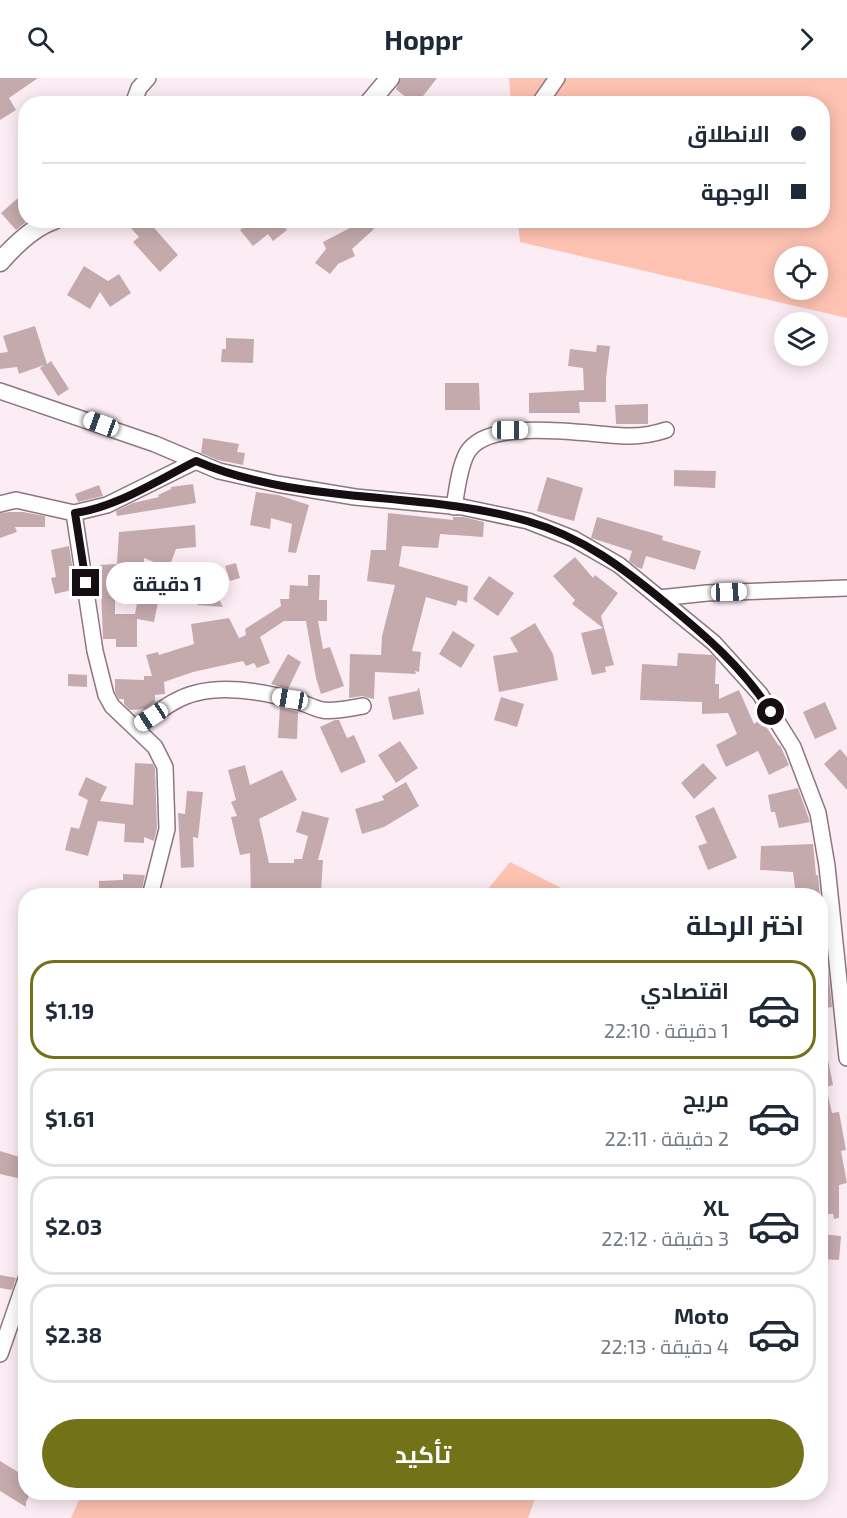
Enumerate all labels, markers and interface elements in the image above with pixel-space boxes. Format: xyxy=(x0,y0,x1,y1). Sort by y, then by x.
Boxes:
icon: search xyxy=(24,23,57,56)
text: Hoppr xyxy=(384,23,463,55)
icon: forward xyxy=(790,23,823,56)
text: الانطلاق xyxy=(687,120,770,146)
text: الوجهة xyxy=(701,178,770,204)
map controls xyxy=(774,246,828,366)
button: locate xyxy=(774,246,828,300)
button: layers xyxy=(774,312,828,366)
car xyxy=(81,409,121,439)
car xyxy=(492,421,528,439)
callout: 1 دقيقة xyxy=(107,562,230,604)
route end xyxy=(72,569,99,596)
text: 1 دقيقة xyxy=(133,571,202,595)
car xyxy=(711,582,747,602)
car xyxy=(271,687,309,711)
route start xyxy=(757,698,784,725)
car xyxy=(131,700,171,734)
text: اختر الرحلة xyxy=(686,908,804,940)
text: اقتصادي xyxy=(640,977,729,1003)
icon: car xyxy=(747,983,801,1037)
text: $1.19 xyxy=(45,997,94,1023)
text: 1 دقيقة · 22:10 xyxy=(604,1018,729,1042)
text: مريح xyxy=(683,1085,729,1111)
icon: car xyxy=(747,1091,801,1145)
text: $1.61 xyxy=(45,1105,95,1131)
text: 2 دقيقة · 22:11 xyxy=(605,1126,729,1150)
text: XL xyxy=(703,1194,729,1220)
icon: car xyxy=(747,1199,801,1253)
text: $2.03 xyxy=(45,1213,102,1239)
text: 3 دقيقة · 22:12 xyxy=(601,1226,729,1250)
text: Moto xyxy=(674,1302,729,1328)
icon: car xyxy=(747,1307,801,1361)
text: $2.38 xyxy=(45,1321,102,1347)
text: 4 دقيقة · 22:13 xyxy=(600,1334,729,1358)
button: تأكيد xyxy=(42,1419,804,1488)

